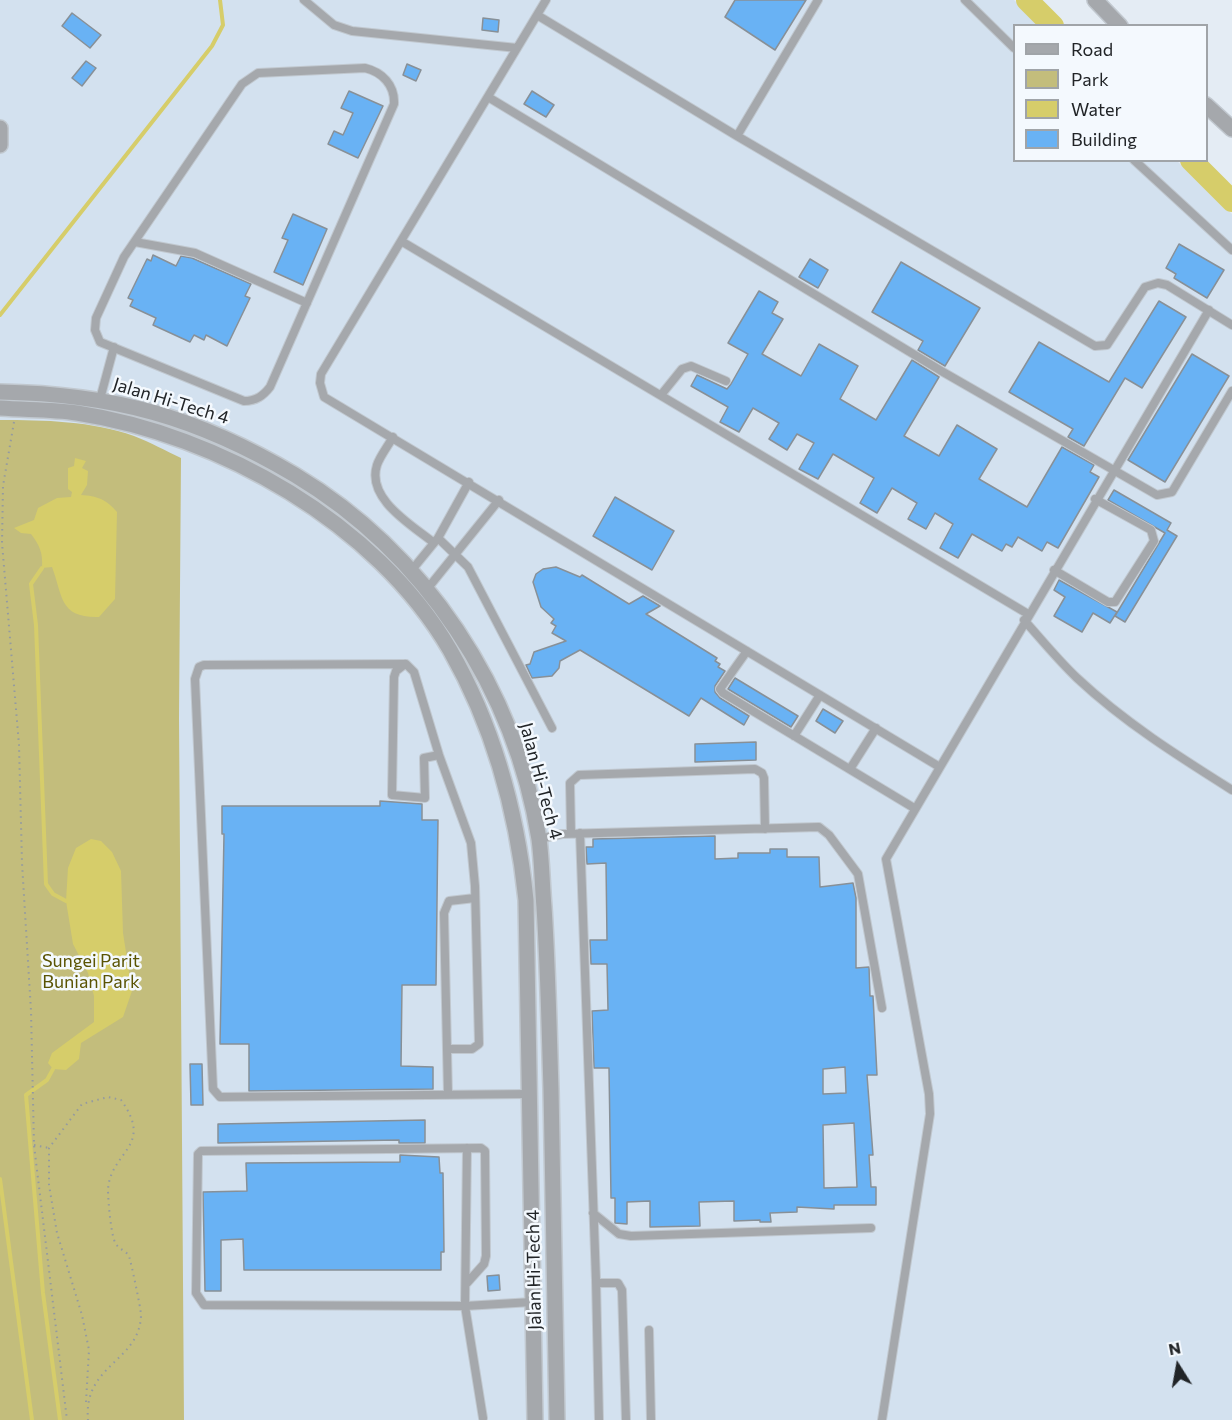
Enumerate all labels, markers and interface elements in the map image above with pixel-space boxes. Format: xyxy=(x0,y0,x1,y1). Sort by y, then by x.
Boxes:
legend xyxy=(1013,24,1208,162)
text: Road xyxy=(1071,38,1113,60)
text: Park xyxy=(1071,68,1109,90)
text: Water xyxy=(1071,98,1122,120)
text: Building xyxy=(1071,128,1137,150)
street label: Jalan Hi-Tech 4 xyxy=(110,373,232,429)
street label: Jalan Hi-Tech 4 xyxy=(515,720,567,842)
park label: Sungei Parit Bunian Park xyxy=(42,950,140,992)
street label: Jalan Hi-Tech 4 xyxy=(522,1210,546,1330)
north arrow xyxy=(1148,1336,1208,1396)
text: N xyxy=(1167,1337,1182,1358)

